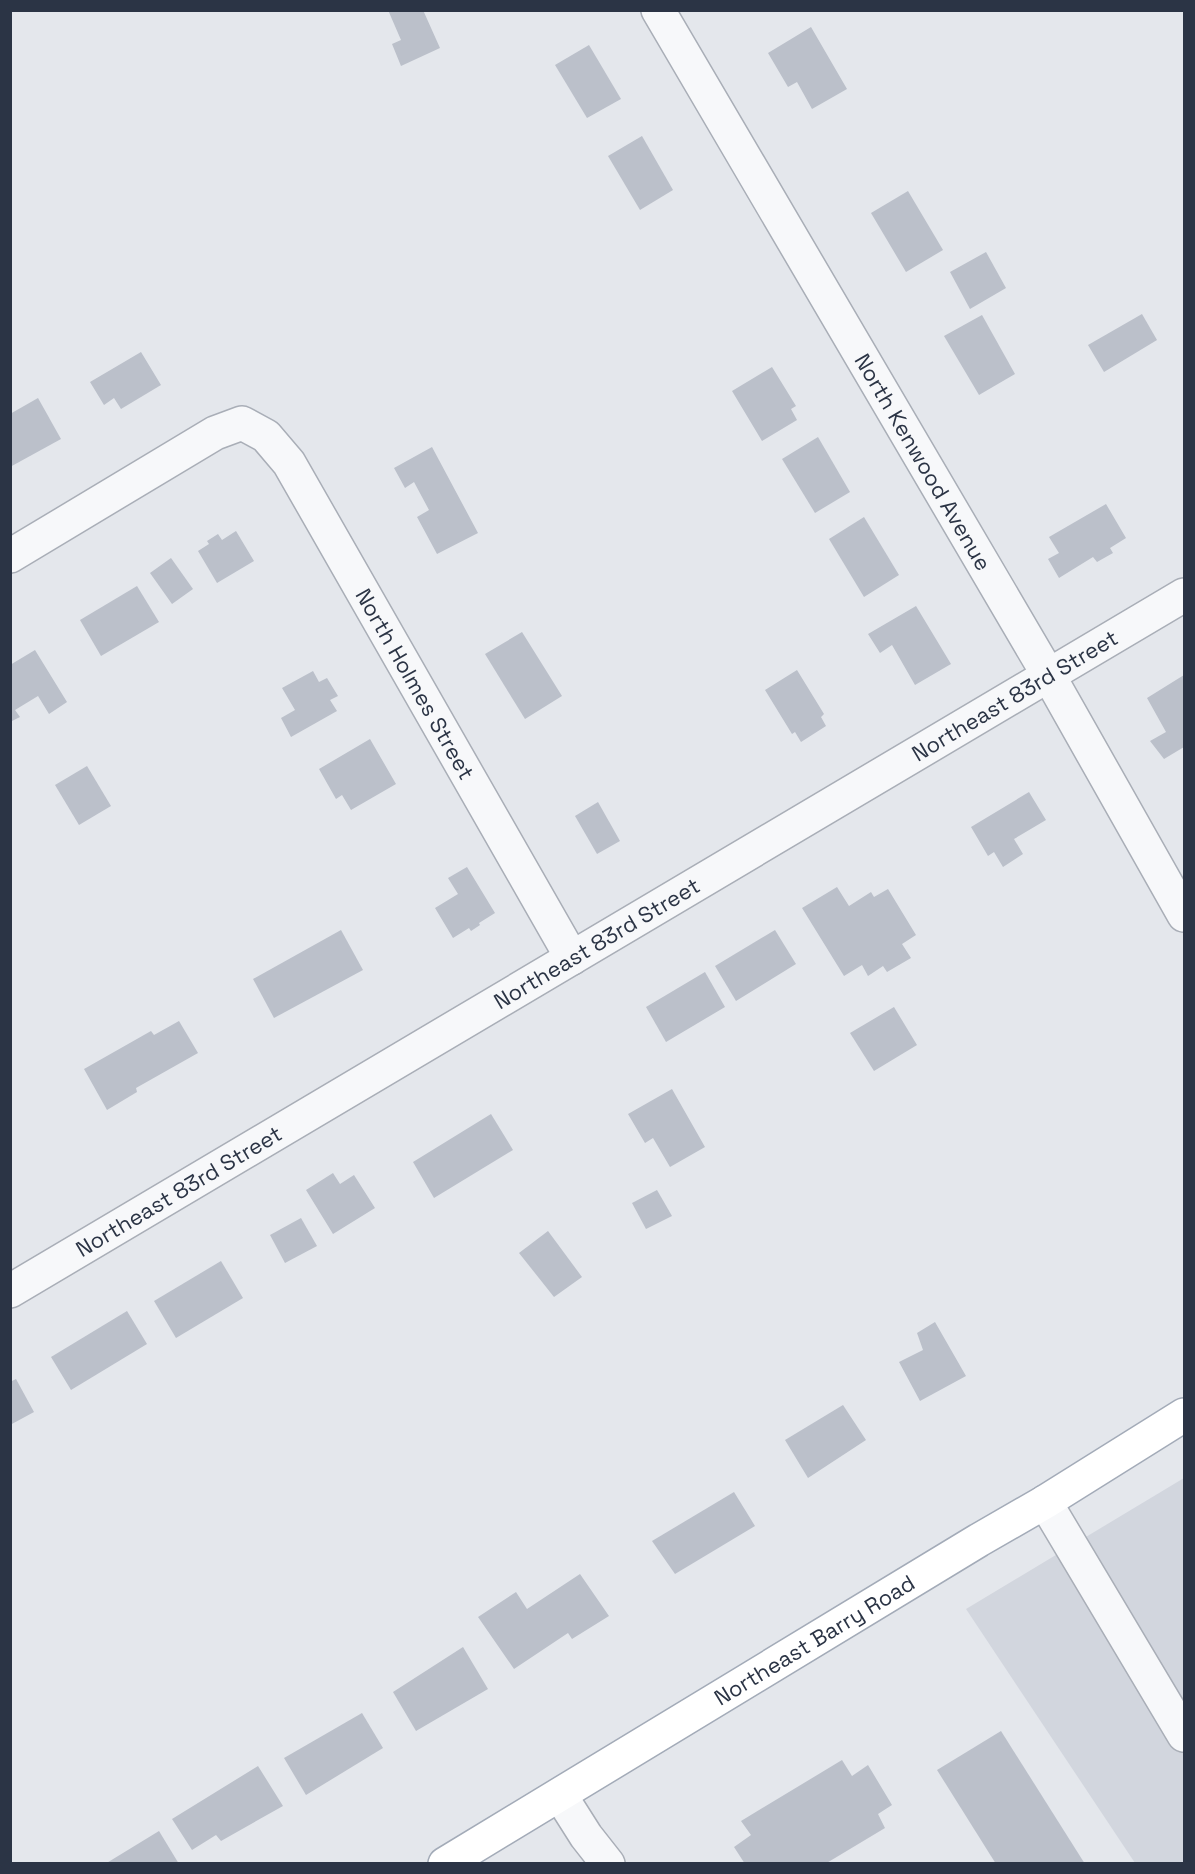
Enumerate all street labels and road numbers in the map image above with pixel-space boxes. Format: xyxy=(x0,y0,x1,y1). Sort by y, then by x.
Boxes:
street label: North Kenwood Avenue xyxy=(849,348,998,576)
street label: North Holmes Street xyxy=(350,583,481,784)
street label: Northeast 83rd Street xyxy=(907,623,1123,767)
street label: Northeast 83rd Street xyxy=(488,871,705,1015)
street label: Northeast 83rd Street xyxy=(70,1119,287,1263)
street label: Northeast Barry Road xyxy=(709,1568,920,1711)

